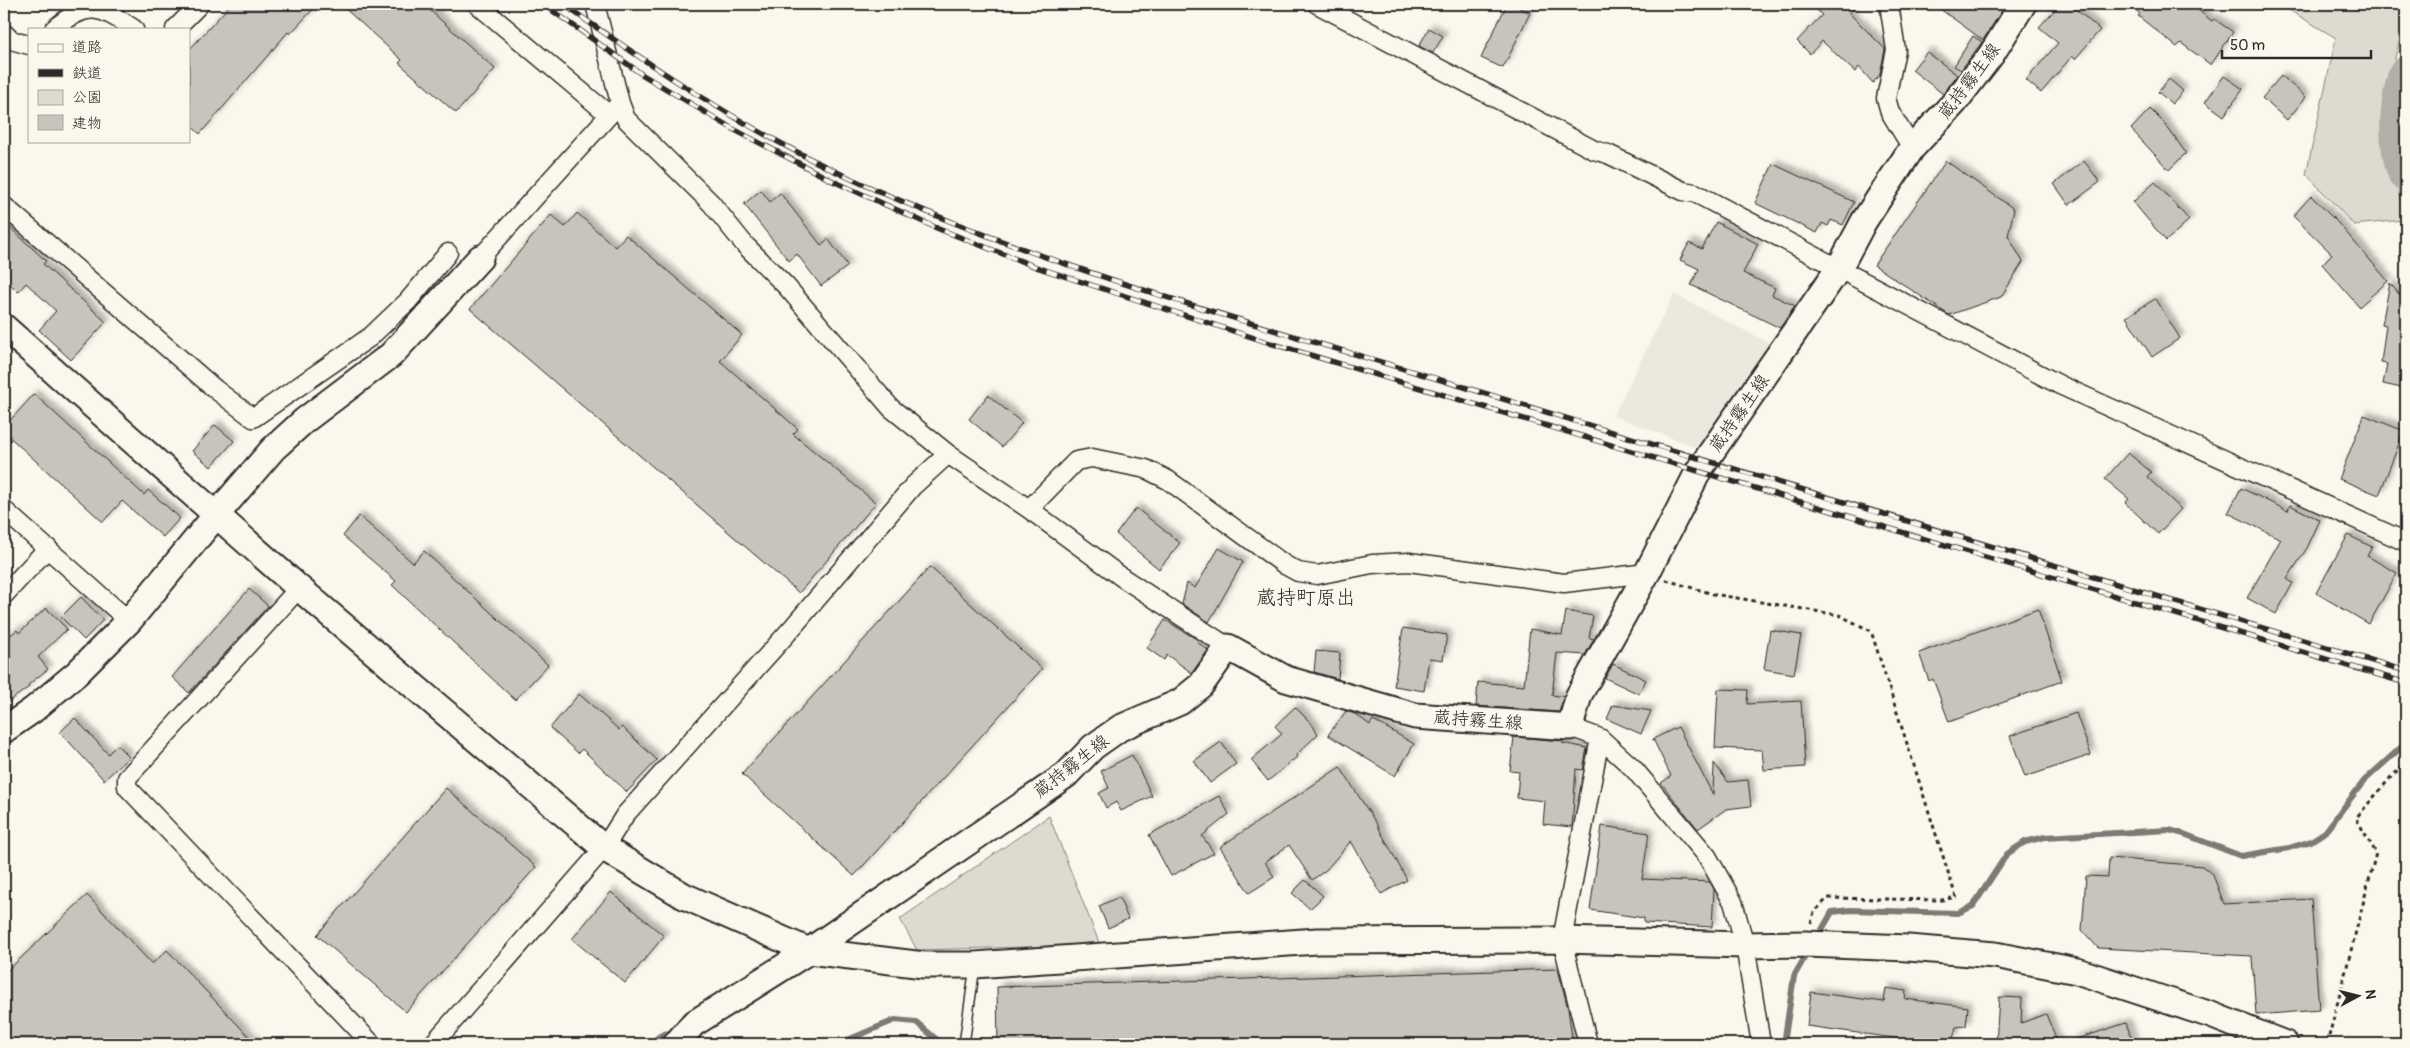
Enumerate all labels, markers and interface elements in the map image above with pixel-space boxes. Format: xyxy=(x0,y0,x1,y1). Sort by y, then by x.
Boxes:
legend xyxy=(28,28,190,142)
scale bar xyxy=(2222,28,2371,60)
text: 50 m xyxy=(2230,36,2265,55)
text: 道路 xyxy=(72,38,102,57)
street label: 蔵持霧生線 xyxy=(1933,38,2006,124)
text: 鉄道 xyxy=(72,64,102,83)
text: 公園 xyxy=(72,88,102,107)
text: 建物 xyxy=(72,114,102,133)
street label: 蔵持霧生線 xyxy=(1704,370,1775,457)
district label: 蔵持町原出 xyxy=(1256,585,1356,610)
street label: 蔵持霧生線 xyxy=(1432,706,1524,735)
street label: 蔵持霧生線 xyxy=(1029,730,1114,803)
north arrow xyxy=(2332,970,2382,1020)
text: N xyxy=(2361,989,2379,1000)

